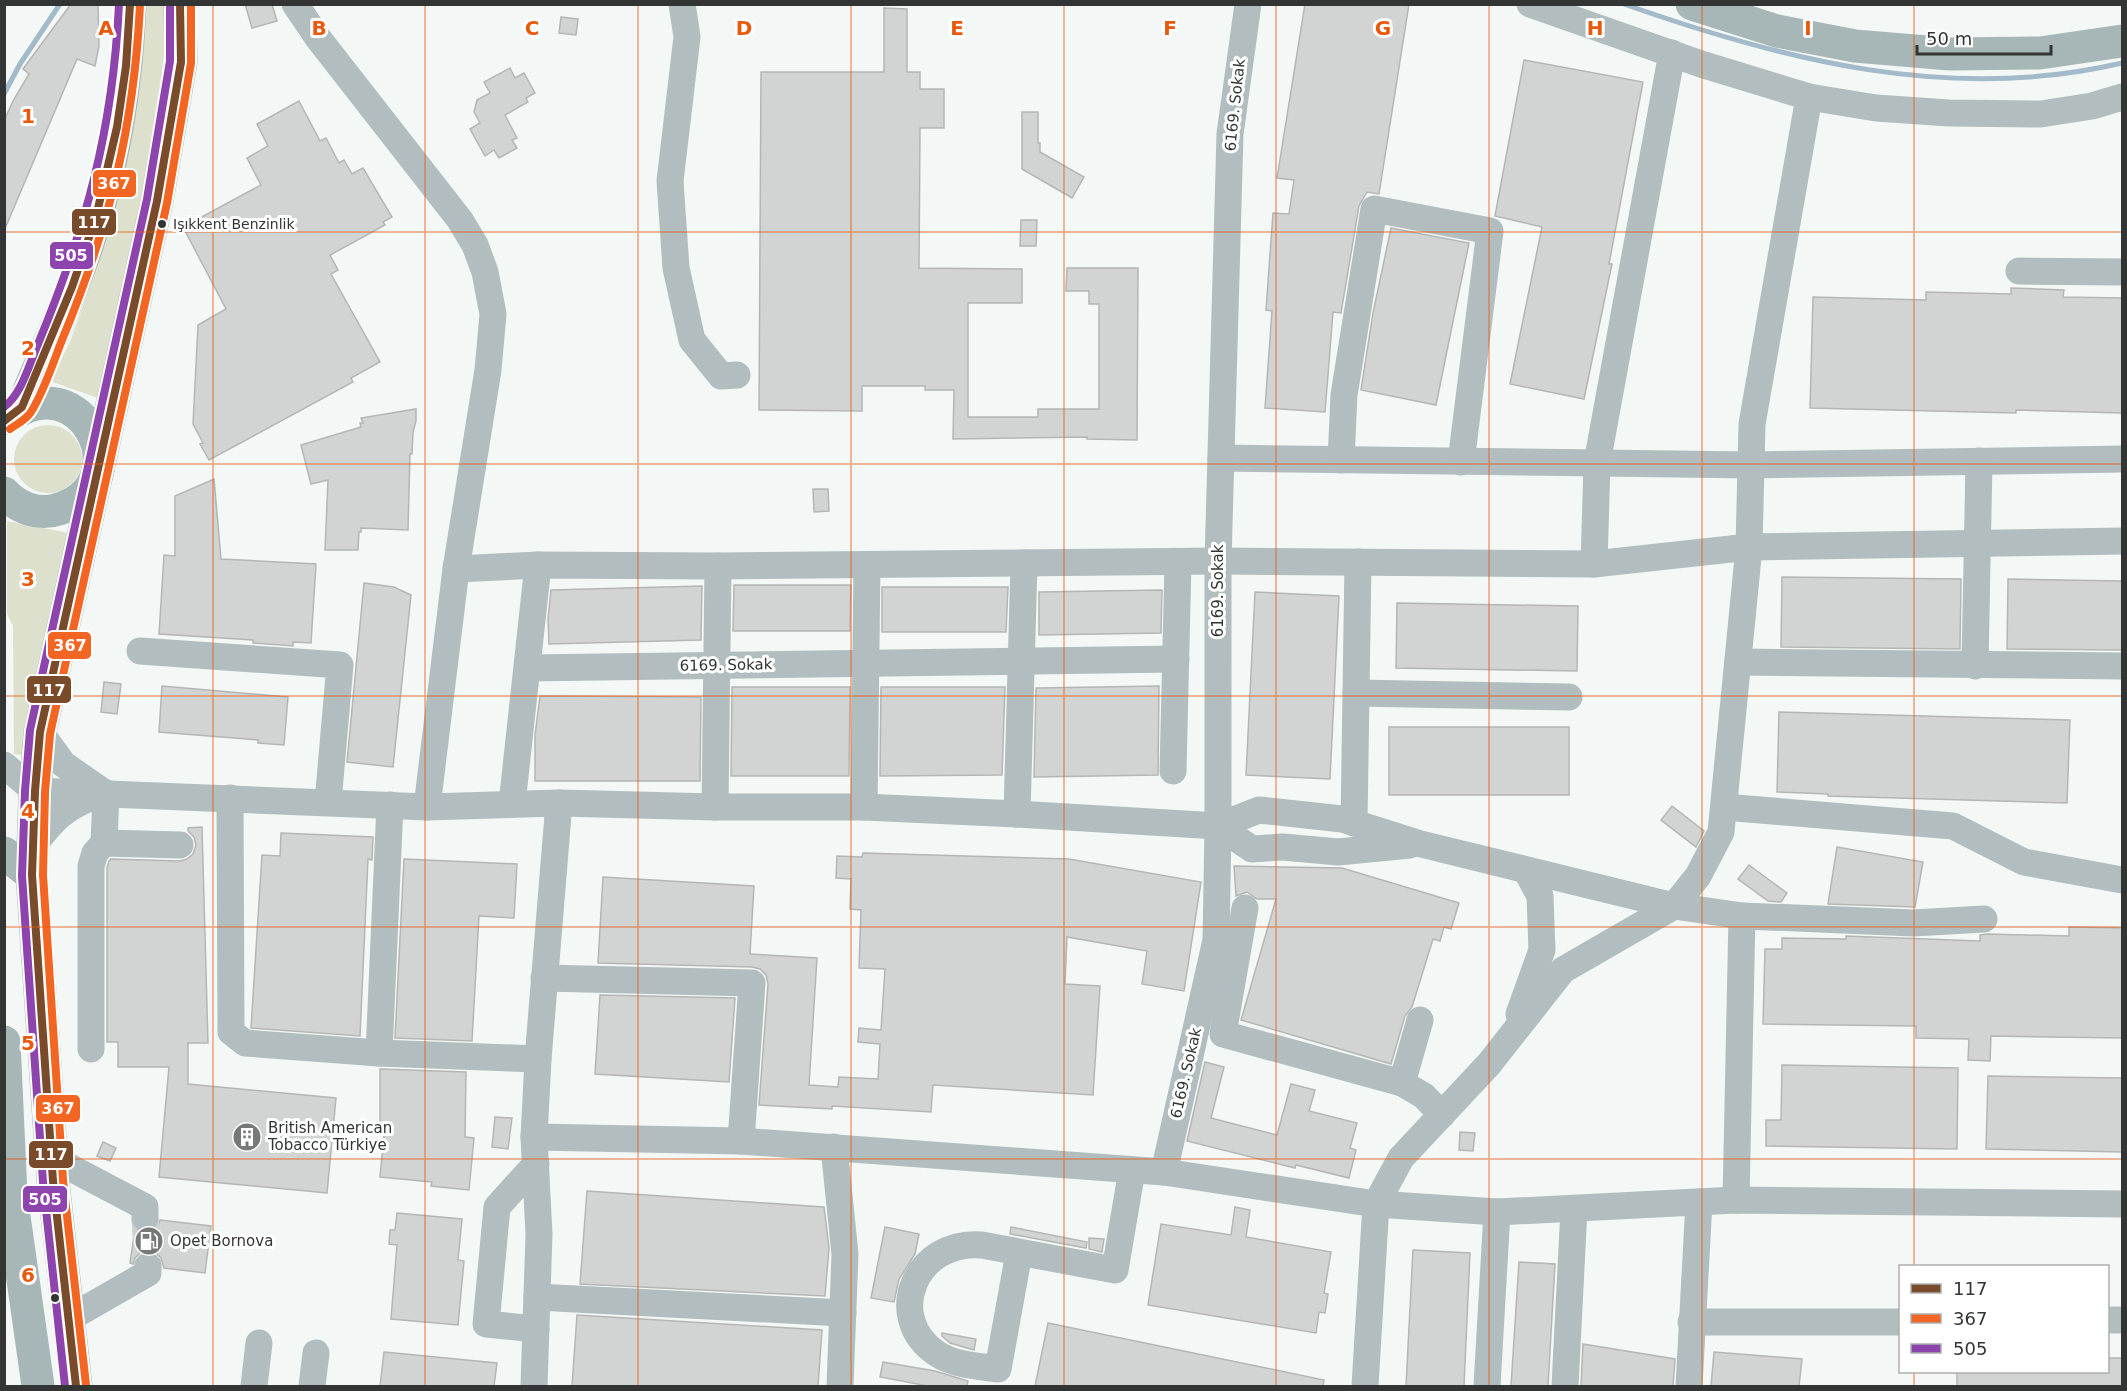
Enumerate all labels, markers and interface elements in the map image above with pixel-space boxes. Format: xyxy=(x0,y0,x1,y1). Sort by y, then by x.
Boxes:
text: A xyxy=(98,16,114,40)
text: B xyxy=(311,16,327,40)
text: C xyxy=(525,16,539,40)
text: D xyxy=(736,16,752,40)
text: E xyxy=(950,16,964,40)
text: F xyxy=(1163,16,1177,40)
text: G xyxy=(1375,16,1391,40)
text: H xyxy=(1587,16,1603,40)
text: I xyxy=(1804,16,1812,40)
scale bar xyxy=(1917,18,2050,56)
text: 50 m xyxy=(1926,28,1972,49)
street label: 6169. Sokak xyxy=(1221,58,1249,152)
text: 1 xyxy=(21,104,35,128)
line badge: 367 xyxy=(92,169,137,198)
text: 367 xyxy=(97,174,131,193)
line badge: 117 xyxy=(71,208,117,236)
text: 117 xyxy=(77,213,111,232)
place label: Işıkkent Benzinlik xyxy=(173,216,295,232)
marker: Işıkkent Benzinlik xyxy=(156,218,168,230)
line badge: 505 xyxy=(49,241,94,270)
text: 505 xyxy=(54,246,88,265)
text: 2 xyxy=(21,336,35,360)
street label: 6169. Sokak xyxy=(1209,544,1227,637)
text: 3 xyxy=(21,567,35,591)
line badge: 367 xyxy=(47,631,92,660)
text: 367 xyxy=(53,636,87,655)
street label: 6169. Sokak xyxy=(679,655,773,675)
line badge: 117 xyxy=(26,675,72,704)
text: 117 xyxy=(32,681,66,700)
text: 4 xyxy=(21,799,35,823)
street label: 6169. Sokak xyxy=(1167,1026,1205,1120)
text: 5 xyxy=(21,1031,35,1055)
line badge: 367 xyxy=(35,1094,81,1123)
text: 367 xyxy=(41,1099,75,1118)
place label: British American Tobacco Türkiye xyxy=(267,1119,392,1154)
building icon: British American Tobacco Türkiye xyxy=(231,1121,263,1153)
line badge: 117 xyxy=(28,1140,74,1169)
text: 117 xyxy=(34,1145,68,1164)
line badge: 505 xyxy=(22,1185,68,1213)
text: 505 xyxy=(28,1190,62,1209)
fuel station icon: Opet Bornova xyxy=(133,1225,165,1257)
place label: Opet Bornova xyxy=(170,1232,273,1250)
text: 6 xyxy=(21,1263,35,1287)
legend xyxy=(1899,1265,2109,1373)
text: 117 xyxy=(1953,1278,1987,1299)
unlabelled marker xyxy=(49,1292,61,1304)
text: 367 xyxy=(1953,1308,1987,1329)
text: 505 xyxy=(1953,1338,1987,1359)

